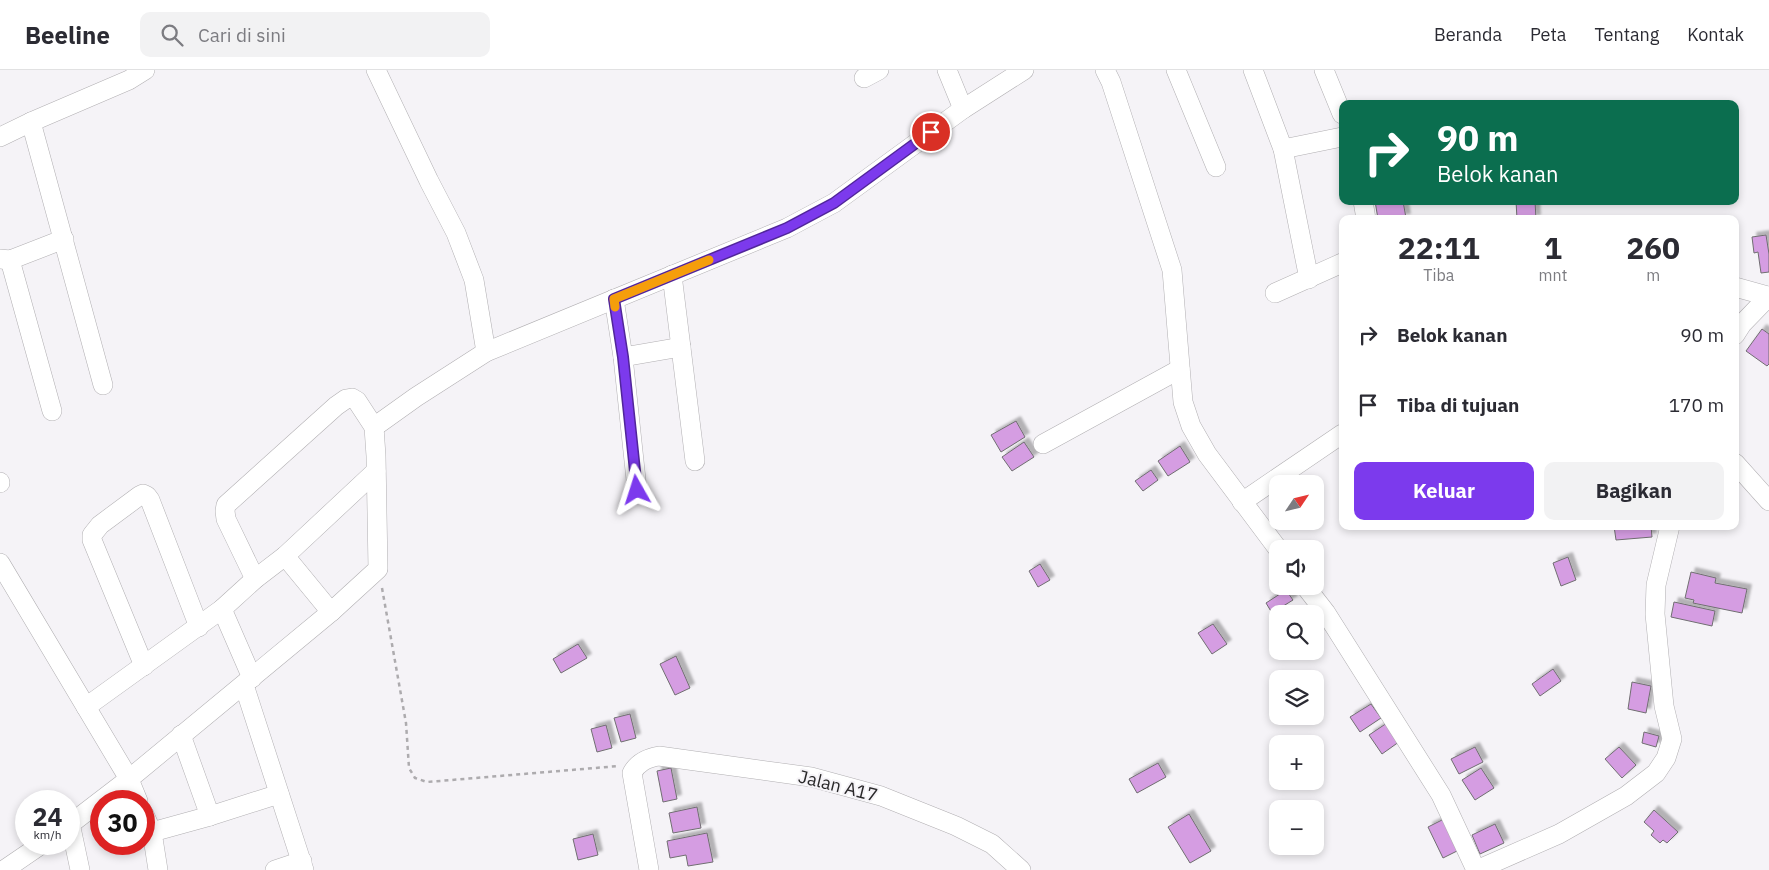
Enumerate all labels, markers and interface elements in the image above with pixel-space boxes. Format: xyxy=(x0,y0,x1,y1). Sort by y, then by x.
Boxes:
search box xyxy=(140,12,490,57)
text: Beeline xyxy=(25,19,110,51)
icon: search xyxy=(158,21,186,49)
text: Cari di sini xyxy=(198,23,286,47)
text: Beranda xyxy=(1434,23,1502,46)
text: Peta xyxy=(1530,23,1566,46)
text: Tentang xyxy=(1594,23,1659,46)
text: Kontak xyxy=(1687,23,1744,46)
pin xyxy=(910,111,952,153)
text: 90 m xyxy=(1437,115,1519,161)
icon: arrive xyxy=(917,118,945,146)
icon: right xyxy=(1354,120,1419,185)
text: Belok kanan xyxy=(1437,159,1559,188)
text: 22:11 xyxy=(1398,228,1480,267)
text: 1 xyxy=(1544,228,1562,267)
text: 260 xyxy=(1626,228,1680,267)
text: Tiba xyxy=(1423,265,1454,285)
text: mnt xyxy=(1539,265,1567,285)
text: m xyxy=(1646,265,1660,285)
icon: right xyxy=(1354,321,1382,349)
text: Belok kanan xyxy=(1397,323,1508,347)
text: 90 m xyxy=(1680,323,1724,347)
icon: arrive xyxy=(1354,391,1382,419)
text: Tiba di tujuan xyxy=(1397,393,1519,417)
text: 170 m xyxy=(1669,393,1724,417)
button: Keluar xyxy=(1354,462,1534,520)
button: Bagikan xyxy=(1544,462,1724,520)
position arrow xyxy=(610,463,662,515)
north arrow xyxy=(1269,475,1324,530)
map controls xyxy=(1269,475,1324,855)
button: sound xyxy=(1269,540,1324,595)
button: search xyxy=(1269,605,1324,660)
button: layers xyxy=(1269,670,1324,725)
button: + xyxy=(1269,735,1324,790)
street label: Jalan A17 xyxy=(796,765,880,806)
speed limit sign: 30 xyxy=(90,790,155,855)
text: 24 xyxy=(32,800,63,833)
button: − xyxy=(1269,800,1324,855)
text: km/h xyxy=(33,827,62,842)

